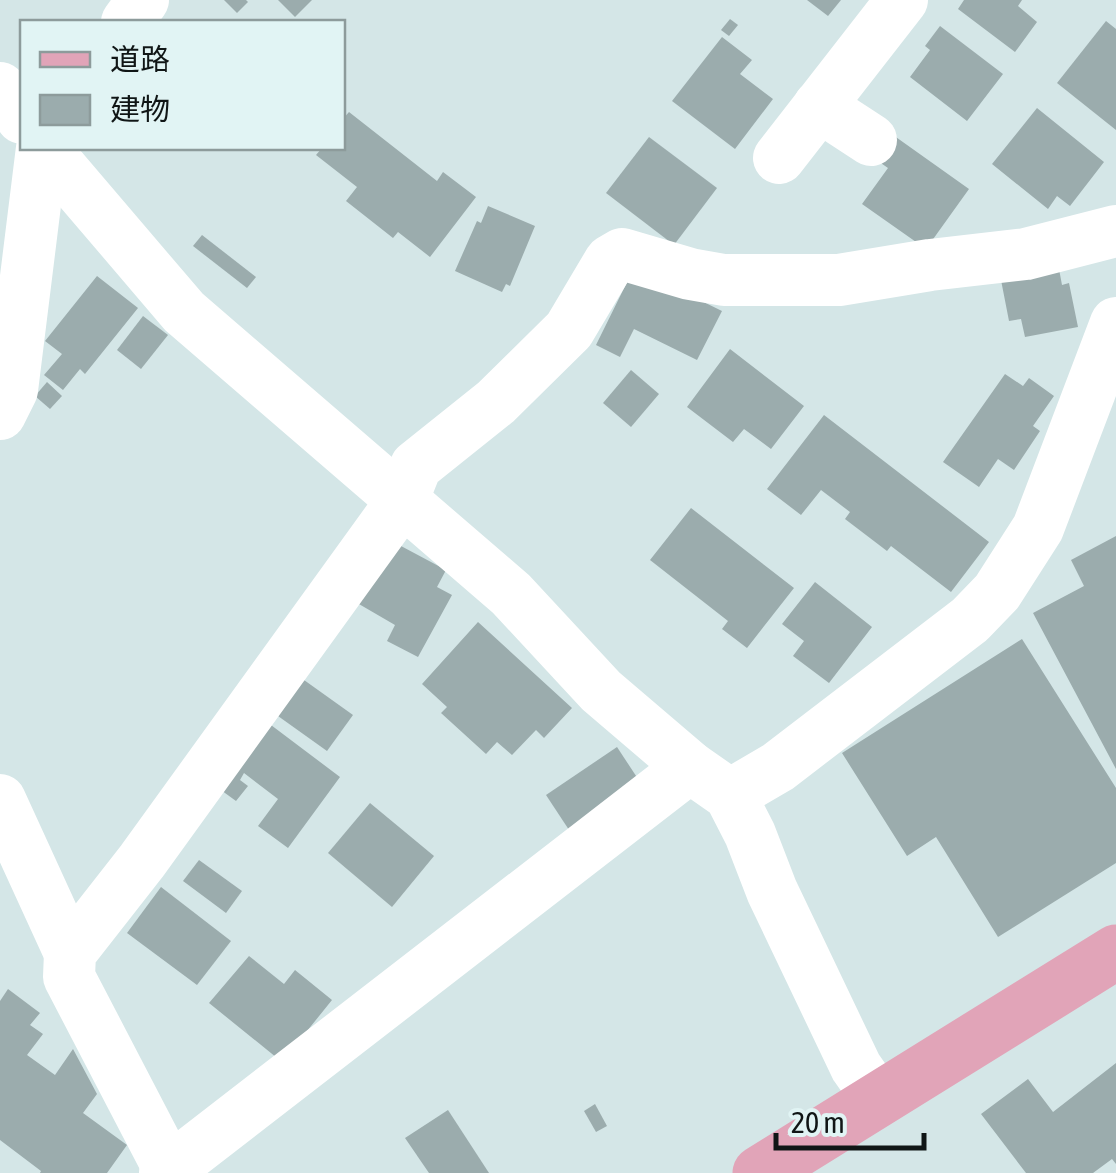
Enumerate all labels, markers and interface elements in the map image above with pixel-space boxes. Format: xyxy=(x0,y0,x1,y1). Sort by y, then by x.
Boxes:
legend xyxy=(20,20,345,150)
text: 道路 xyxy=(110,42,170,76)
text: 建物 xyxy=(110,92,170,126)
scale bar xyxy=(776,1088,924,1150)
text: 20 m xyxy=(791,1105,845,1139)

